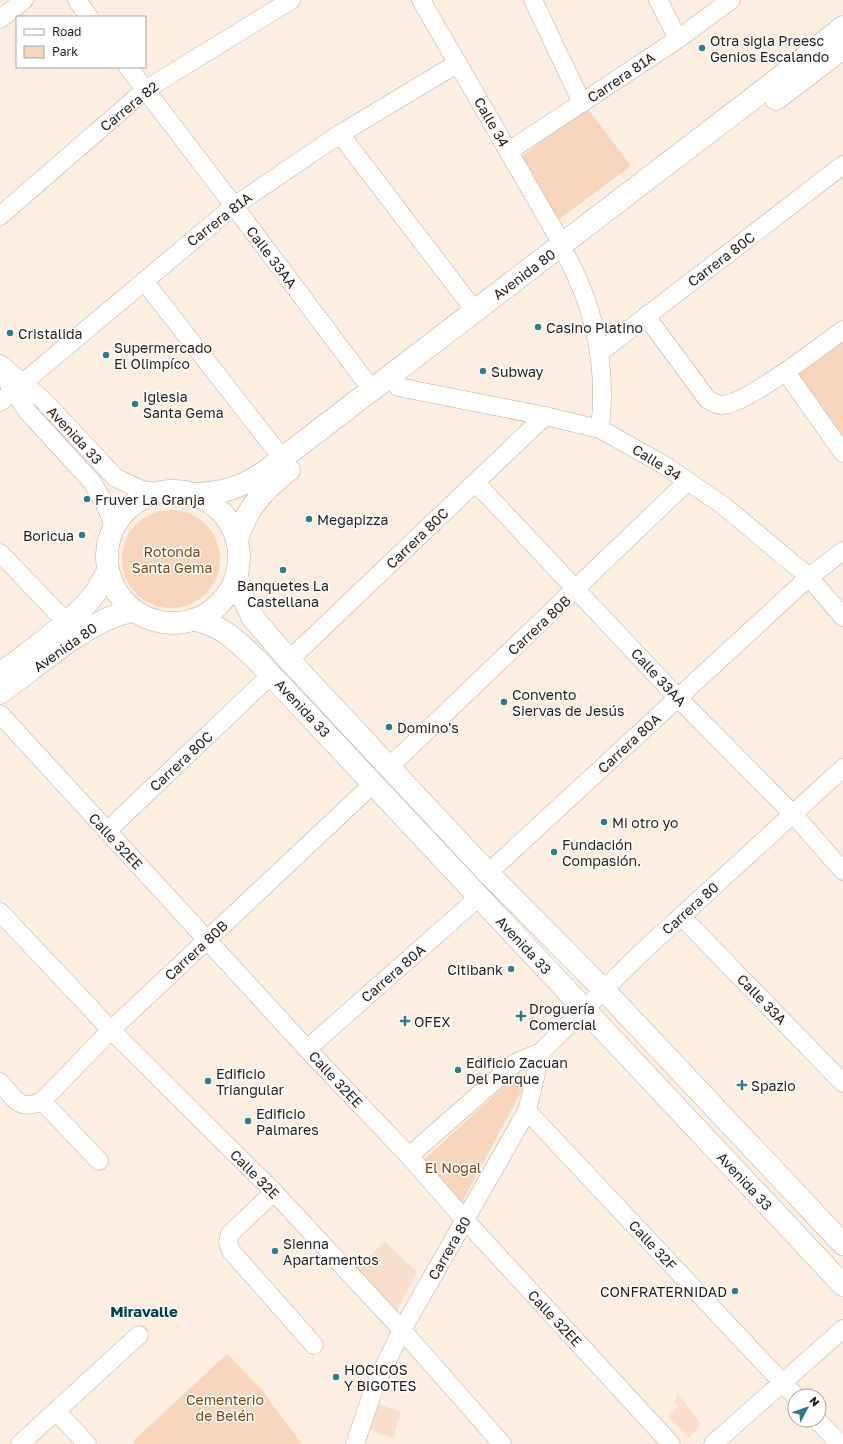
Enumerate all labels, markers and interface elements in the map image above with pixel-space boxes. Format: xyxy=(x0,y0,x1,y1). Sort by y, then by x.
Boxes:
legend xyxy=(16,16,146,68)
text: Road xyxy=(52,24,81,39)
place label: Otra sigla Preesc Genios Escalando xyxy=(710,32,829,65)
marker: Otra sigla Preesc Genios Escalando xyxy=(697,43,707,53)
text: Park xyxy=(52,44,78,59)
street label: Carrera 81A xyxy=(584,48,658,106)
street label: Carrera 82 xyxy=(97,77,161,135)
street label: Calle 34 xyxy=(471,94,513,150)
street label: Carrera 81A xyxy=(183,188,255,250)
street label: Calle 33AA xyxy=(243,223,301,292)
street label: Carrera 80C xyxy=(684,228,758,290)
street label: Avenida 80 xyxy=(489,245,559,303)
place label: Casino Platino xyxy=(546,319,643,336)
marker: Casino Platino xyxy=(533,322,543,332)
place label: Cristalida xyxy=(18,325,82,342)
marker: Cristalida xyxy=(5,328,15,338)
place label: Supermercado El Olimpíco xyxy=(114,339,212,372)
marker: Supermercado El Olimpíco xyxy=(101,350,111,360)
place label: Subway xyxy=(491,363,544,380)
marker: Subway xyxy=(478,366,488,376)
place label: Iglesia Santa Gema xyxy=(143,388,224,421)
marker: Iglesia Santa Gema xyxy=(130,399,140,409)
street label: Avenida 33 xyxy=(44,403,106,467)
street label: Calle 34 xyxy=(629,440,685,484)
place label: Fruver La Granja xyxy=(95,491,205,508)
marker: Fruver La Granja xyxy=(82,494,92,504)
street label: Carrera 80C xyxy=(382,504,452,572)
place label: Megapizza xyxy=(317,511,388,528)
marker: Megapizza xyxy=(304,514,314,524)
place label: Boricua xyxy=(23,527,74,544)
marker: Boricua xyxy=(77,530,87,540)
park label: Rotonda Santa Gema xyxy=(132,543,212,576)
marker: Banquetes La Castellana xyxy=(278,565,288,575)
place label: Banquetes La Castellana xyxy=(237,577,329,610)
street label: Carrera 80B xyxy=(504,592,574,658)
street label: Avenida 80 xyxy=(30,619,100,675)
street label: Calle 33AA xyxy=(628,644,691,710)
street label: Avenida 33 xyxy=(272,676,334,740)
place label: Convento Siervas de Jesús xyxy=(512,686,624,719)
marker: Convento Siervas de Jesús xyxy=(499,697,509,707)
street label: Carrera 80A xyxy=(594,709,664,776)
place label: Domino's xyxy=(397,719,459,736)
marker: Domino's xyxy=(384,722,394,732)
street label: Carrera 80C xyxy=(146,728,216,794)
street label: Calle 32EE xyxy=(85,809,147,873)
place label: Mi otro yo xyxy=(612,814,678,831)
marker: Mi otro yo xyxy=(599,817,609,827)
place label: Fundación Compasión. xyxy=(562,836,641,869)
marker: Fundación Compasión. xyxy=(549,847,559,857)
street label: Carrera 80 xyxy=(658,878,722,938)
street label: Avenida 33 xyxy=(493,913,555,977)
street label: Carrera 80B xyxy=(161,917,231,983)
street label: Carrera 80A xyxy=(357,940,429,1006)
place label: Citibank xyxy=(447,961,503,978)
marker: Citibank xyxy=(506,964,516,974)
street label: Calle 33A xyxy=(734,970,791,1028)
place label: Droguería Comercial xyxy=(529,1000,597,1033)
marker: Droguería Comercial xyxy=(516,1011,526,1021)
place label: OFEX xyxy=(414,1013,450,1030)
marker: OFEX xyxy=(399,1015,411,1027)
street label: Calle 32EE xyxy=(305,1047,367,1111)
place label: Edificio Zacuan Del Parque xyxy=(466,1054,568,1087)
place label: Edificio Triangular xyxy=(216,1065,285,1098)
marker: Edificio Zacuan Del Parque xyxy=(453,1065,463,1075)
marker: Edificio Triangular xyxy=(203,1076,213,1086)
place label: Spazio xyxy=(751,1077,796,1094)
marker: Spazio xyxy=(736,1079,748,1091)
place label: Edificio Palmares xyxy=(256,1105,319,1138)
marker: Edificio Palmares xyxy=(243,1116,253,1126)
street label: Calle 32E xyxy=(227,1146,283,1202)
street label: Avenida 33 xyxy=(714,1149,776,1213)
park label: El Nogal xyxy=(425,1159,481,1176)
street label: Carrera 80 xyxy=(424,1213,474,1283)
street label: Calle 32F xyxy=(625,1216,681,1274)
place label: Sienna Apartamentos xyxy=(283,1235,379,1268)
marker: Sienna Apartamentos xyxy=(270,1246,280,1256)
place label: CONFRATERNIDAD xyxy=(600,1283,727,1300)
street label: Calle 32EE xyxy=(524,1286,586,1350)
marker: CONFRATERNIDAD xyxy=(730,1286,740,1296)
district label: Miravalle xyxy=(110,1302,178,1320)
place label: HOCICOS Y BIGOTES xyxy=(344,1361,416,1394)
marker: HOCICOS Y BIGOTES xyxy=(331,1372,341,1382)
north arrow xyxy=(787,1388,827,1428)
park label: Cementerio de Belén xyxy=(186,1391,264,1424)
text: N xyxy=(807,1394,823,1409)

